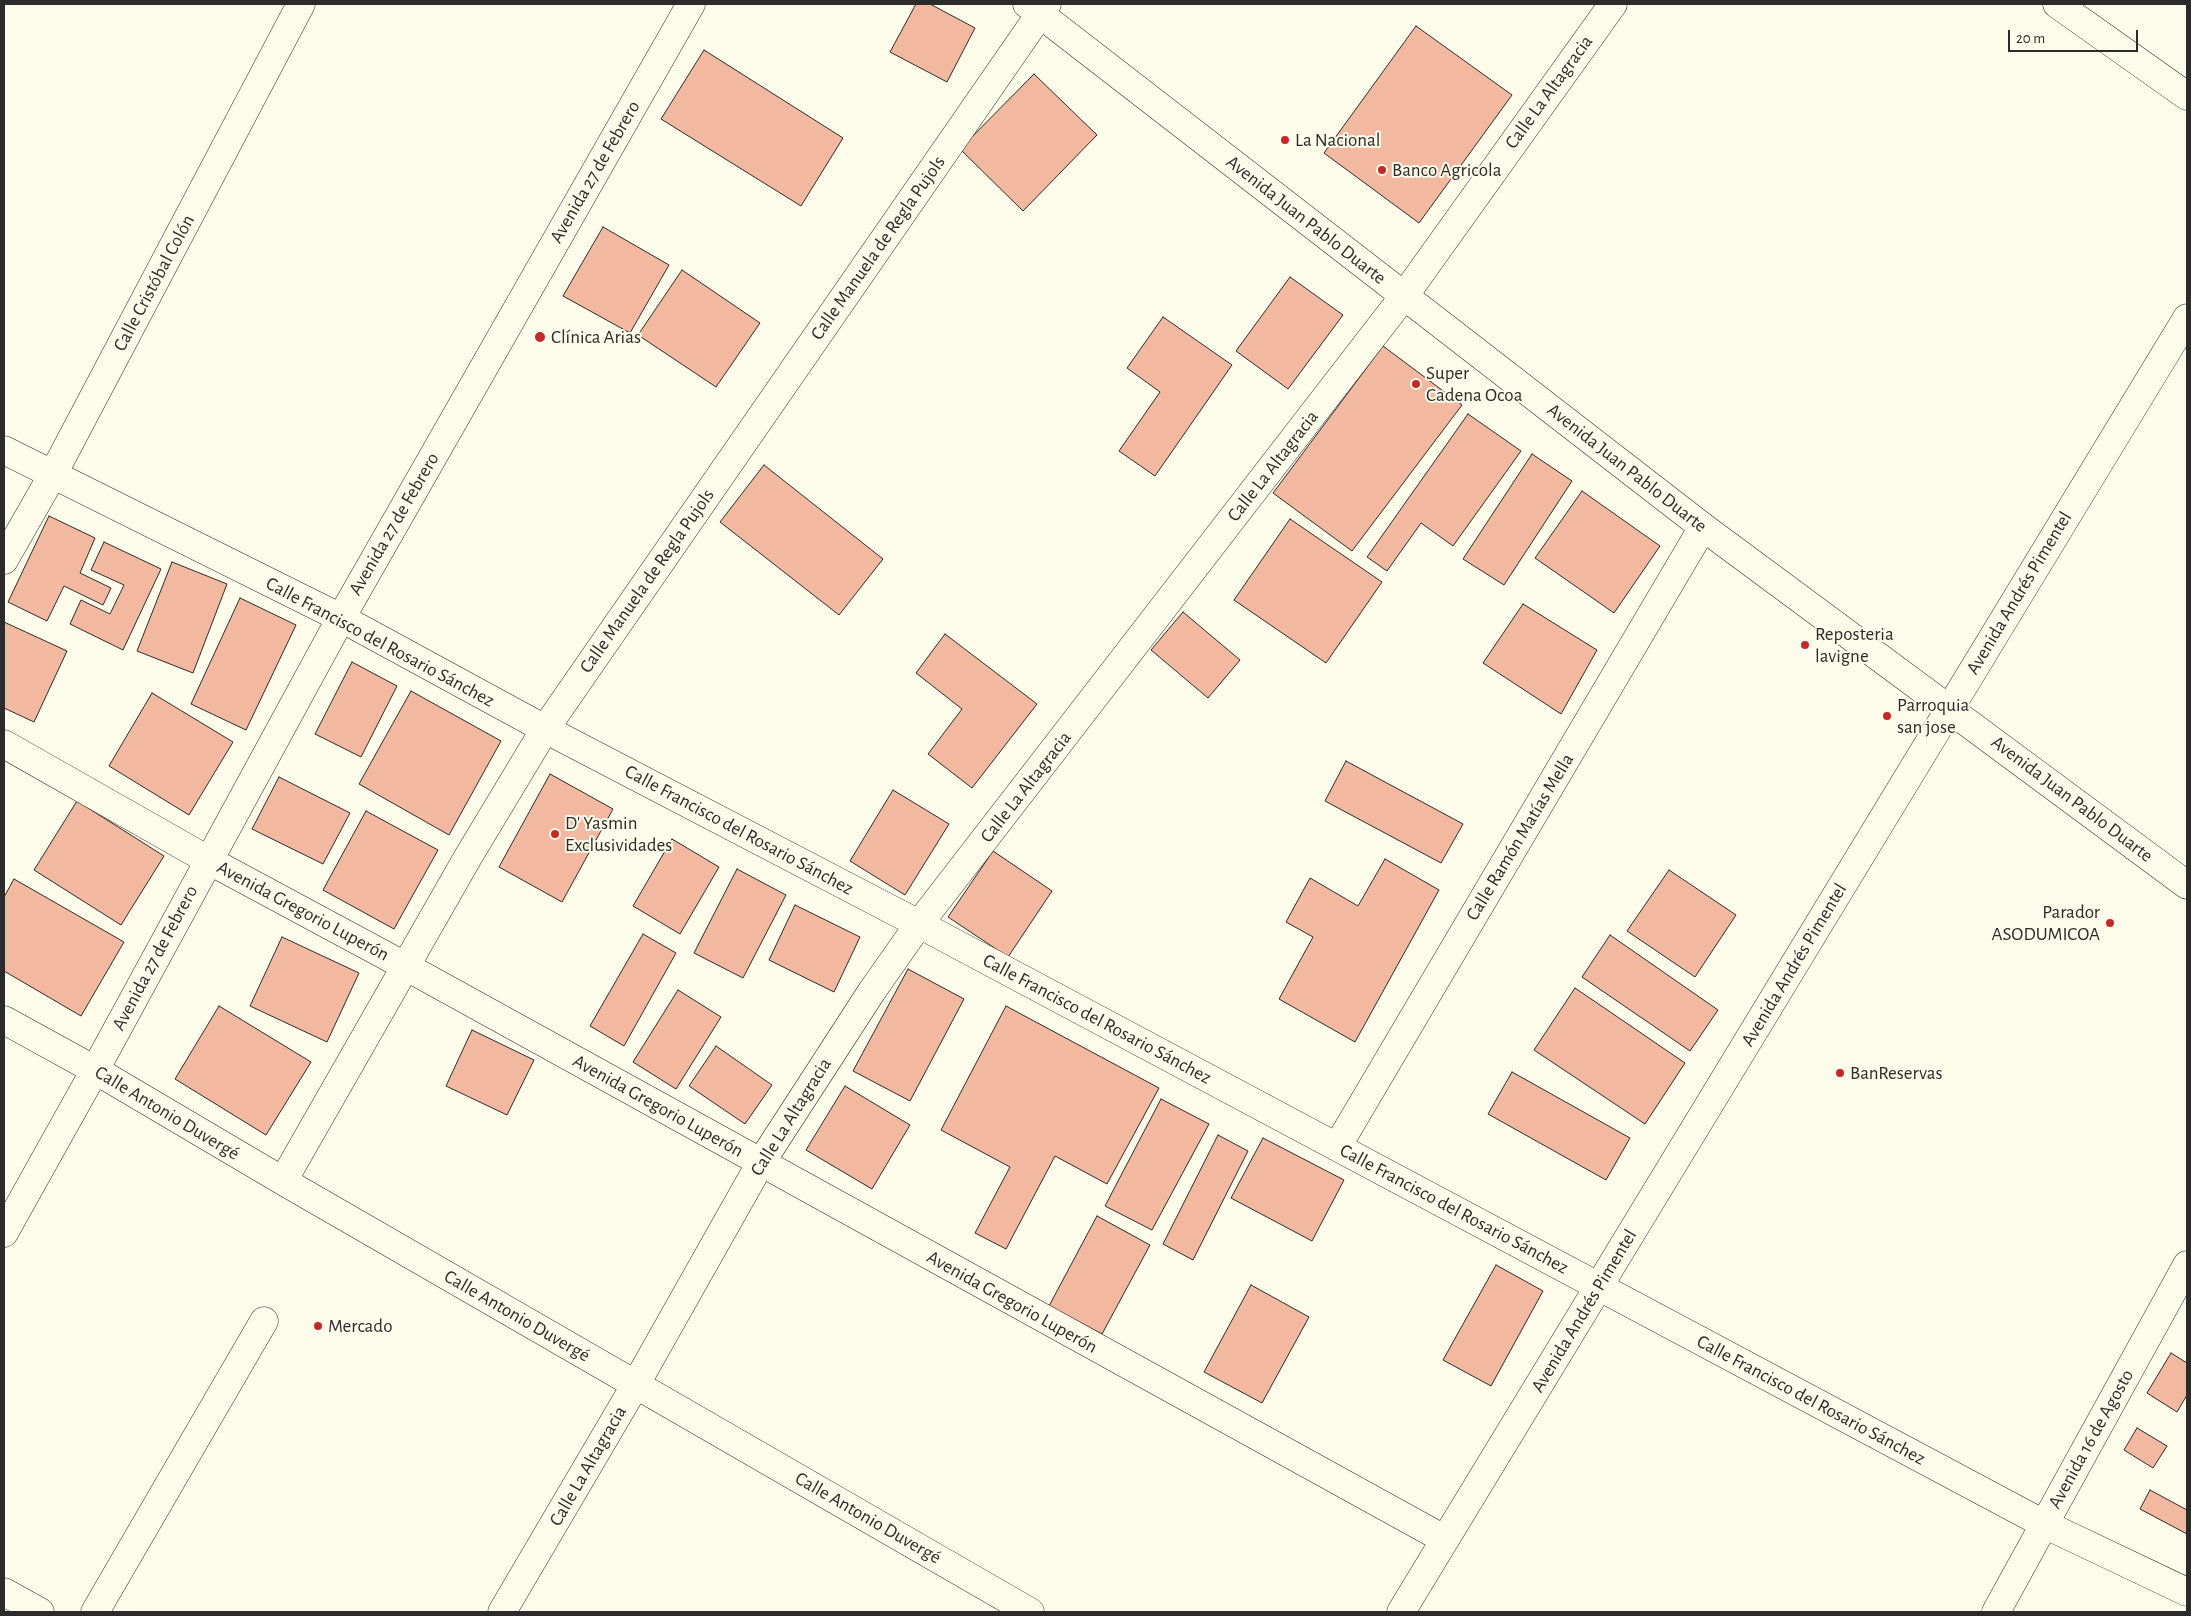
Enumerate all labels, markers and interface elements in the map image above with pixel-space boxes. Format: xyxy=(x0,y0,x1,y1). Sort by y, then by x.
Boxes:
scale bar xyxy=(2011,20,2141,52)
street label: Calle La Altagracia xyxy=(1500,31,1598,153)
text: 20 m xyxy=(2016,31,2045,46)
street label: Avenida 27 de Febrero xyxy=(545,97,645,247)
place label: La Nacional xyxy=(1295,129,1380,151)
marker: La Nacional xyxy=(1279,134,1291,146)
street label: Avenida Juan Pablo Duarte xyxy=(1222,151,1390,289)
street label: Calle Manuela de Regla Pujols xyxy=(806,152,950,344)
place label: Banco Agricola xyxy=(1392,159,1501,181)
marker: Banco Agricola xyxy=(1376,164,1388,176)
street label: Calle Cristóbal Colón xyxy=(108,211,200,355)
place label: Clínica Arias xyxy=(551,326,641,348)
marker: Clínica Arias xyxy=(533,330,547,344)
place label: Super Cadena Ocoa xyxy=(1426,362,1522,406)
marker: Super Cadena Ocoa xyxy=(1410,378,1422,390)
street label: Avenida Juan Pablo Duarte xyxy=(1543,399,1711,537)
street label: Calle La Altagracia xyxy=(1222,406,1324,526)
street label: Avenida 27 de Febrero xyxy=(344,449,444,599)
street label: Calle Manuela de Regla Pujols xyxy=(575,485,719,677)
street label: Avenida Andrés Pimentel xyxy=(1961,507,2077,679)
street label: Calle Francisco del Rosario Sánchez xyxy=(262,572,498,712)
place label: Reposteria lavigne xyxy=(1815,623,1894,667)
marker: Reposteria lavigne xyxy=(1799,639,1811,651)
place label: Parroquia san jose xyxy=(1897,694,1969,738)
marker: Parroquia san jose xyxy=(1881,710,1893,722)
street label: Calle La Altagracia xyxy=(975,727,1077,847)
street label: Avenida Juan Pablo Duarte xyxy=(1987,731,2157,867)
street label: Calle Ramón Matías Mella xyxy=(1461,749,1579,925)
street label: Calle Francisco del Rosario Sánchez xyxy=(621,760,857,900)
place label: D' Yasmin Exclusividades xyxy=(565,812,672,856)
marker: D' Yasmin Exclusividades xyxy=(549,828,561,840)
street label: Avenida Gregorio Luperón xyxy=(213,856,393,966)
street label: Avenida Andrés Pimentel xyxy=(1736,879,1852,1051)
street label: Avenida 27 de Febrero xyxy=(107,882,203,1034)
place label: Parador ASODUMICOA xyxy=(1991,901,2100,945)
marker: Parador ASODUMICOA xyxy=(2104,917,2116,929)
street label: Calle Francisco del Rosario Sánchez xyxy=(979,949,1215,1089)
street label: Avenida Gregorio Luperón xyxy=(569,1050,747,1162)
street label: Calle La Altagracia xyxy=(746,1054,836,1180)
street label: Calle Antonio Duvergé xyxy=(91,1061,243,1165)
place label: BanReservas xyxy=(1850,1062,1943,1084)
marker: BanReservas xyxy=(1834,1067,1846,1079)
street label: Calle Francisco del Rosario Sánchez xyxy=(1336,1139,1572,1279)
street label: Avenida Andrés Pimentel xyxy=(1526,1225,1642,1397)
street label: Avenida Gregorio Luperón xyxy=(923,1246,1101,1358)
street label: Calle Antonio Duvergé xyxy=(440,1265,594,1367)
place label: Mercado xyxy=(328,1315,393,1337)
marker: Mercado xyxy=(312,1320,324,1332)
street label: Calle Francisco del Rosario Sánchez xyxy=(1693,1330,1929,1470)
street label: Avenida 16 de Agosto xyxy=(2043,1366,2139,1512)
street label: Calle La Altagracia xyxy=(544,1402,632,1530)
street label: Calle Antonio Duvergé xyxy=(791,1467,945,1569)

